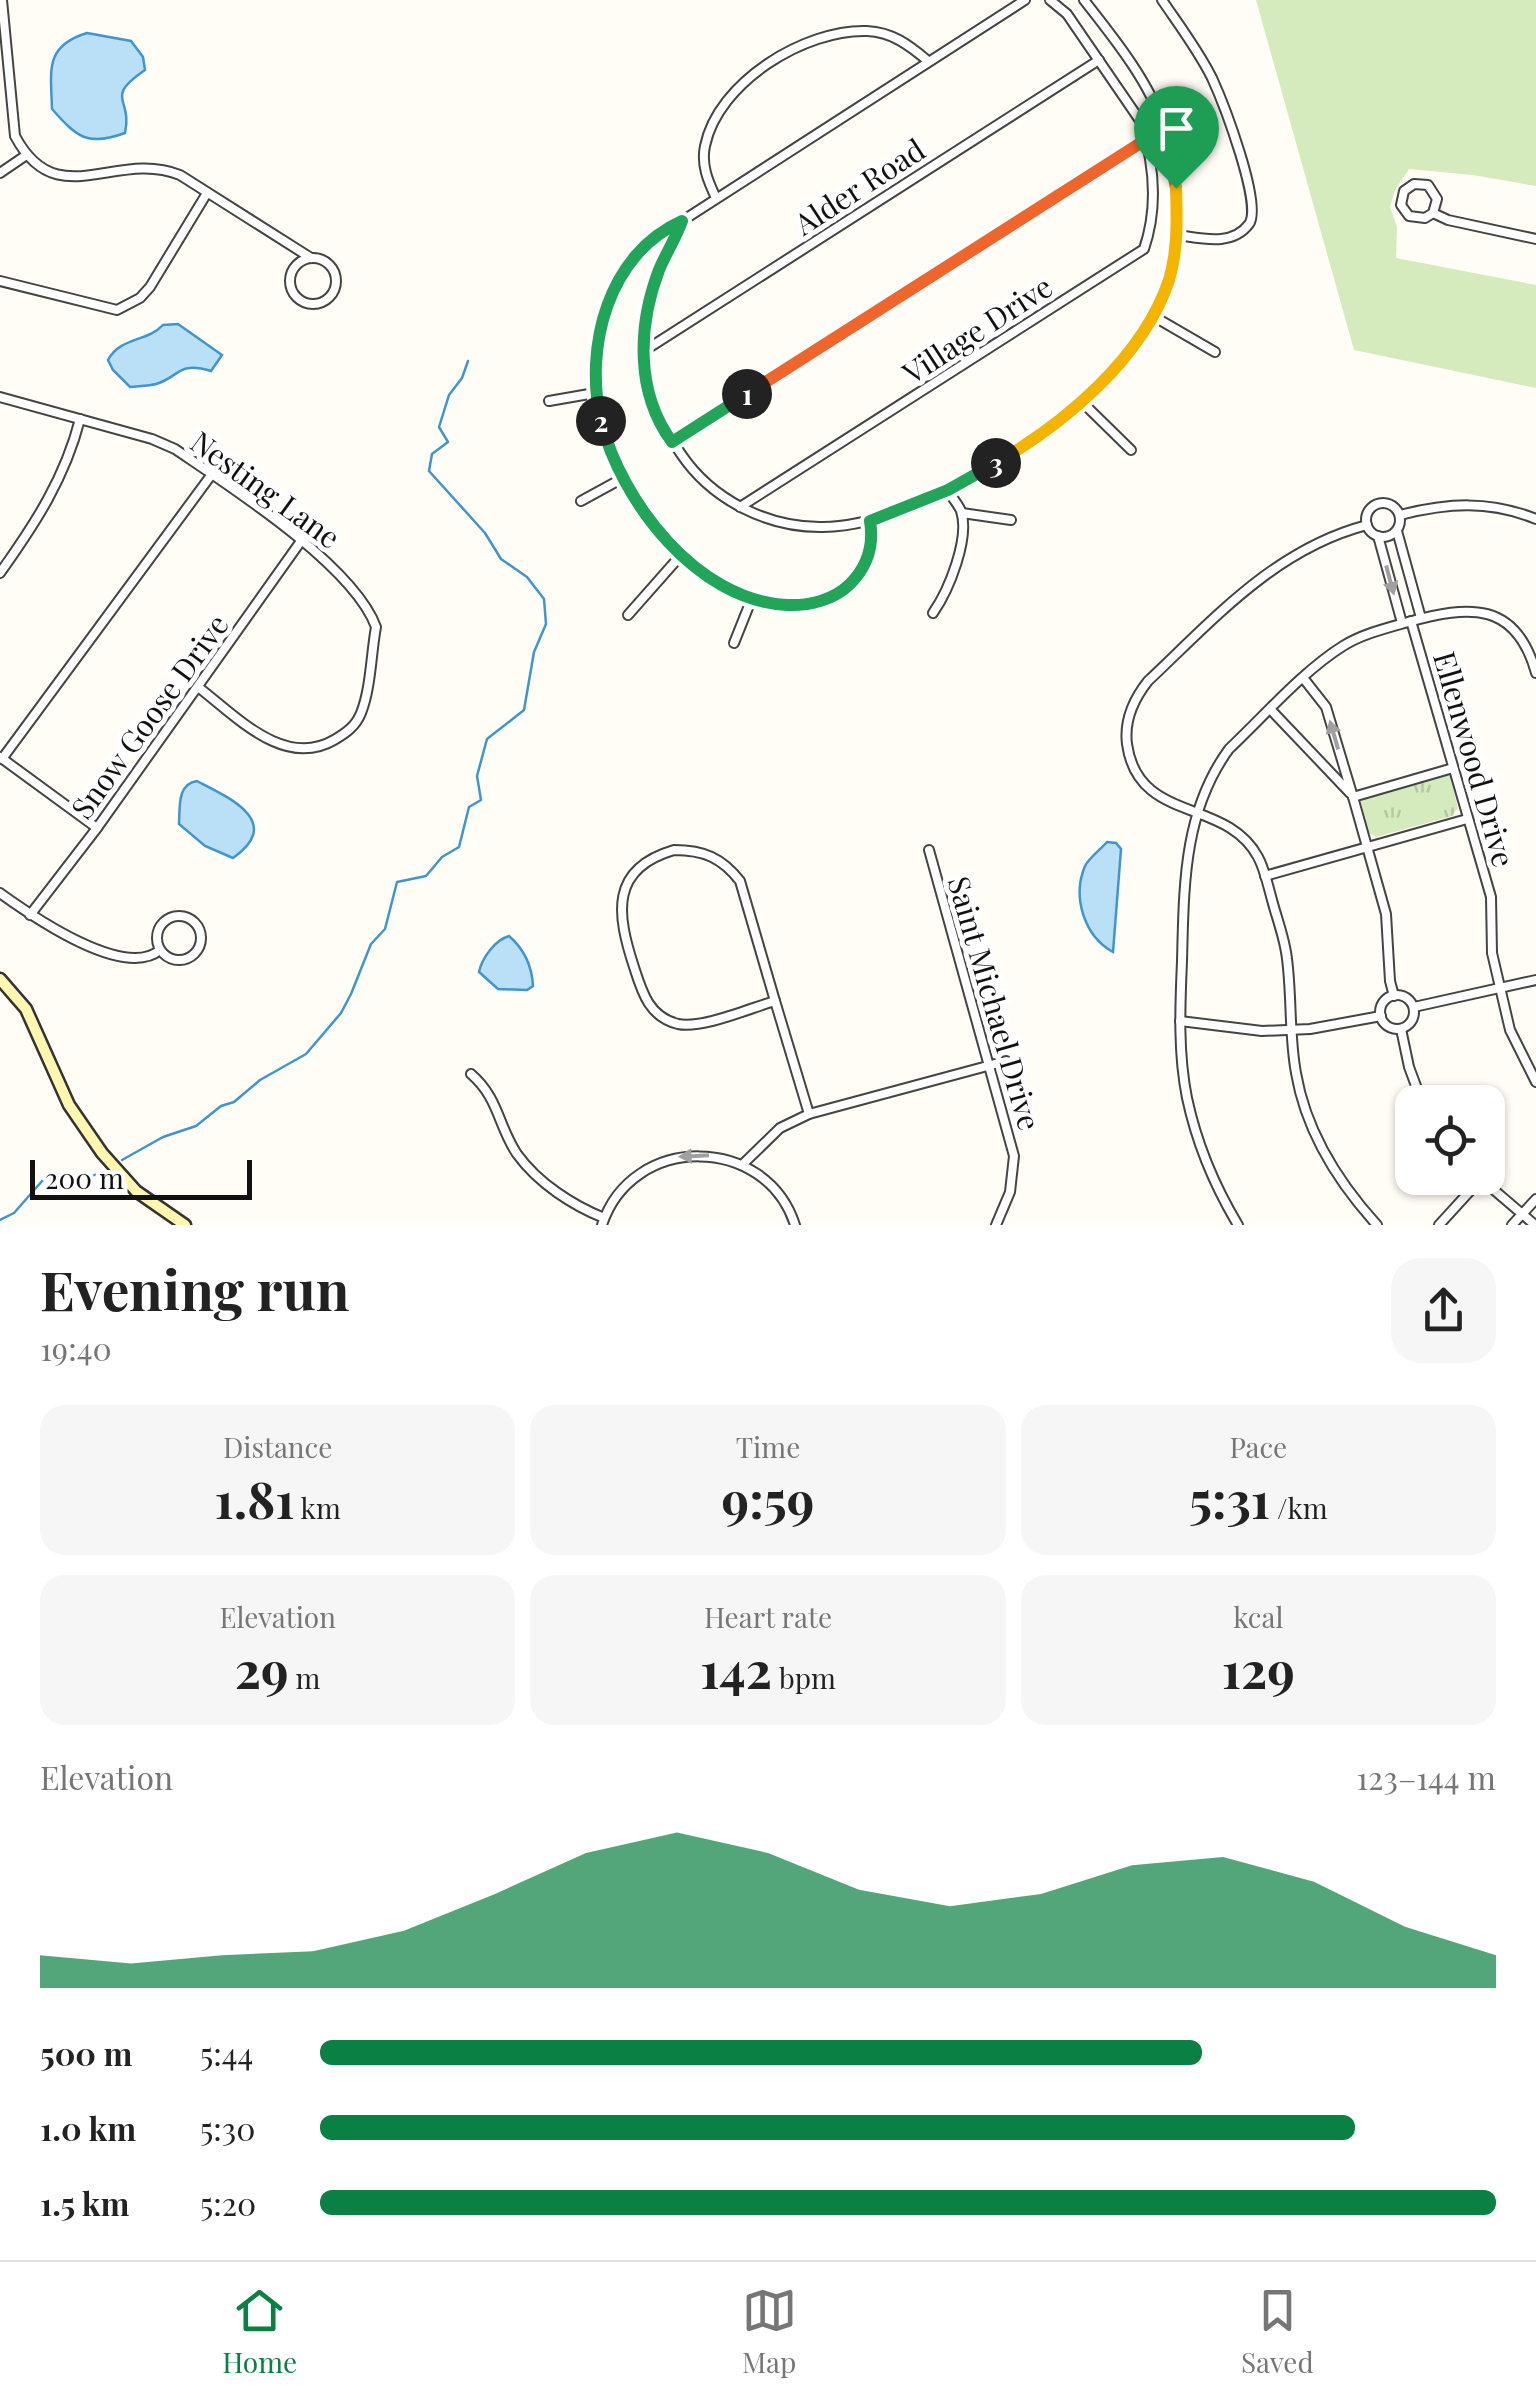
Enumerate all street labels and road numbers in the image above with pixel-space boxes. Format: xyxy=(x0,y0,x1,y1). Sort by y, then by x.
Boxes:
street label: Alder Road xyxy=(785,129,932,244)
street label: Village Drive xyxy=(894,266,1059,393)
street label: Nesting Lane xyxy=(183,421,349,557)
street label: Snow Goose Drive xyxy=(61,606,237,826)
street label: Ellenwood Drive xyxy=(1425,647,1525,871)
street label: Saint Michael Drive xyxy=(940,871,1050,1135)

